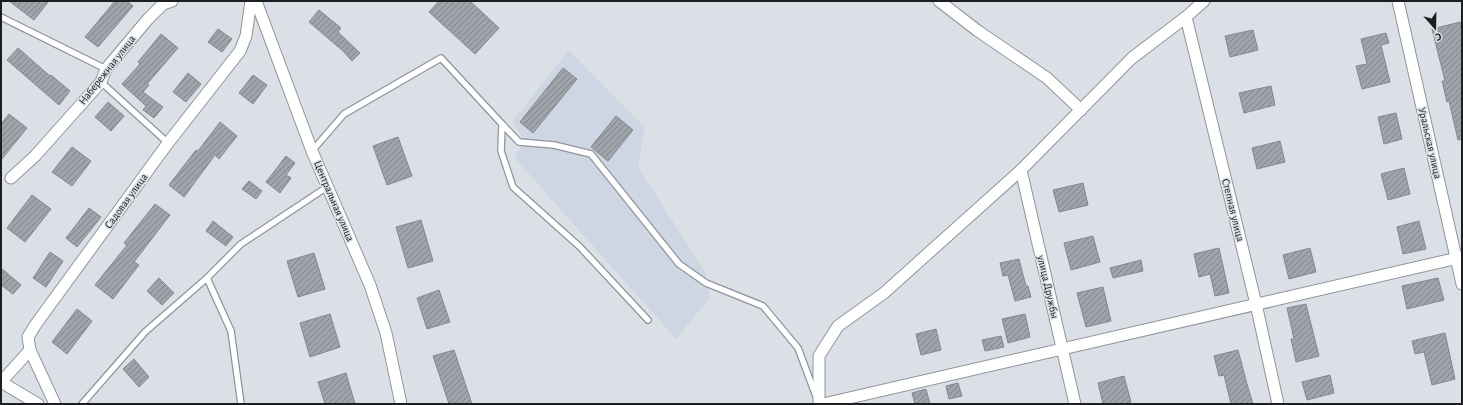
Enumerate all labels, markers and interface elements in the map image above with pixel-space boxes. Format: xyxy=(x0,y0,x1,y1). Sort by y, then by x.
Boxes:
north arrow xyxy=(1415,8,1455,48)
text: С xyxy=(1434,31,1443,43)
street label: Набережная улица xyxy=(77,33,137,107)
street label: Уральская улица xyxy=(1416,106,1444,180)
street label: Центральная улица xyxy=(312,159,356,243)
street label: Садовая улица xyxy=(102,171,150,231)
street label: Степная улица xyxy=(1220,177,1246,243)
street label: улица Дружбы xyxy=(1035,253,1061,320)

